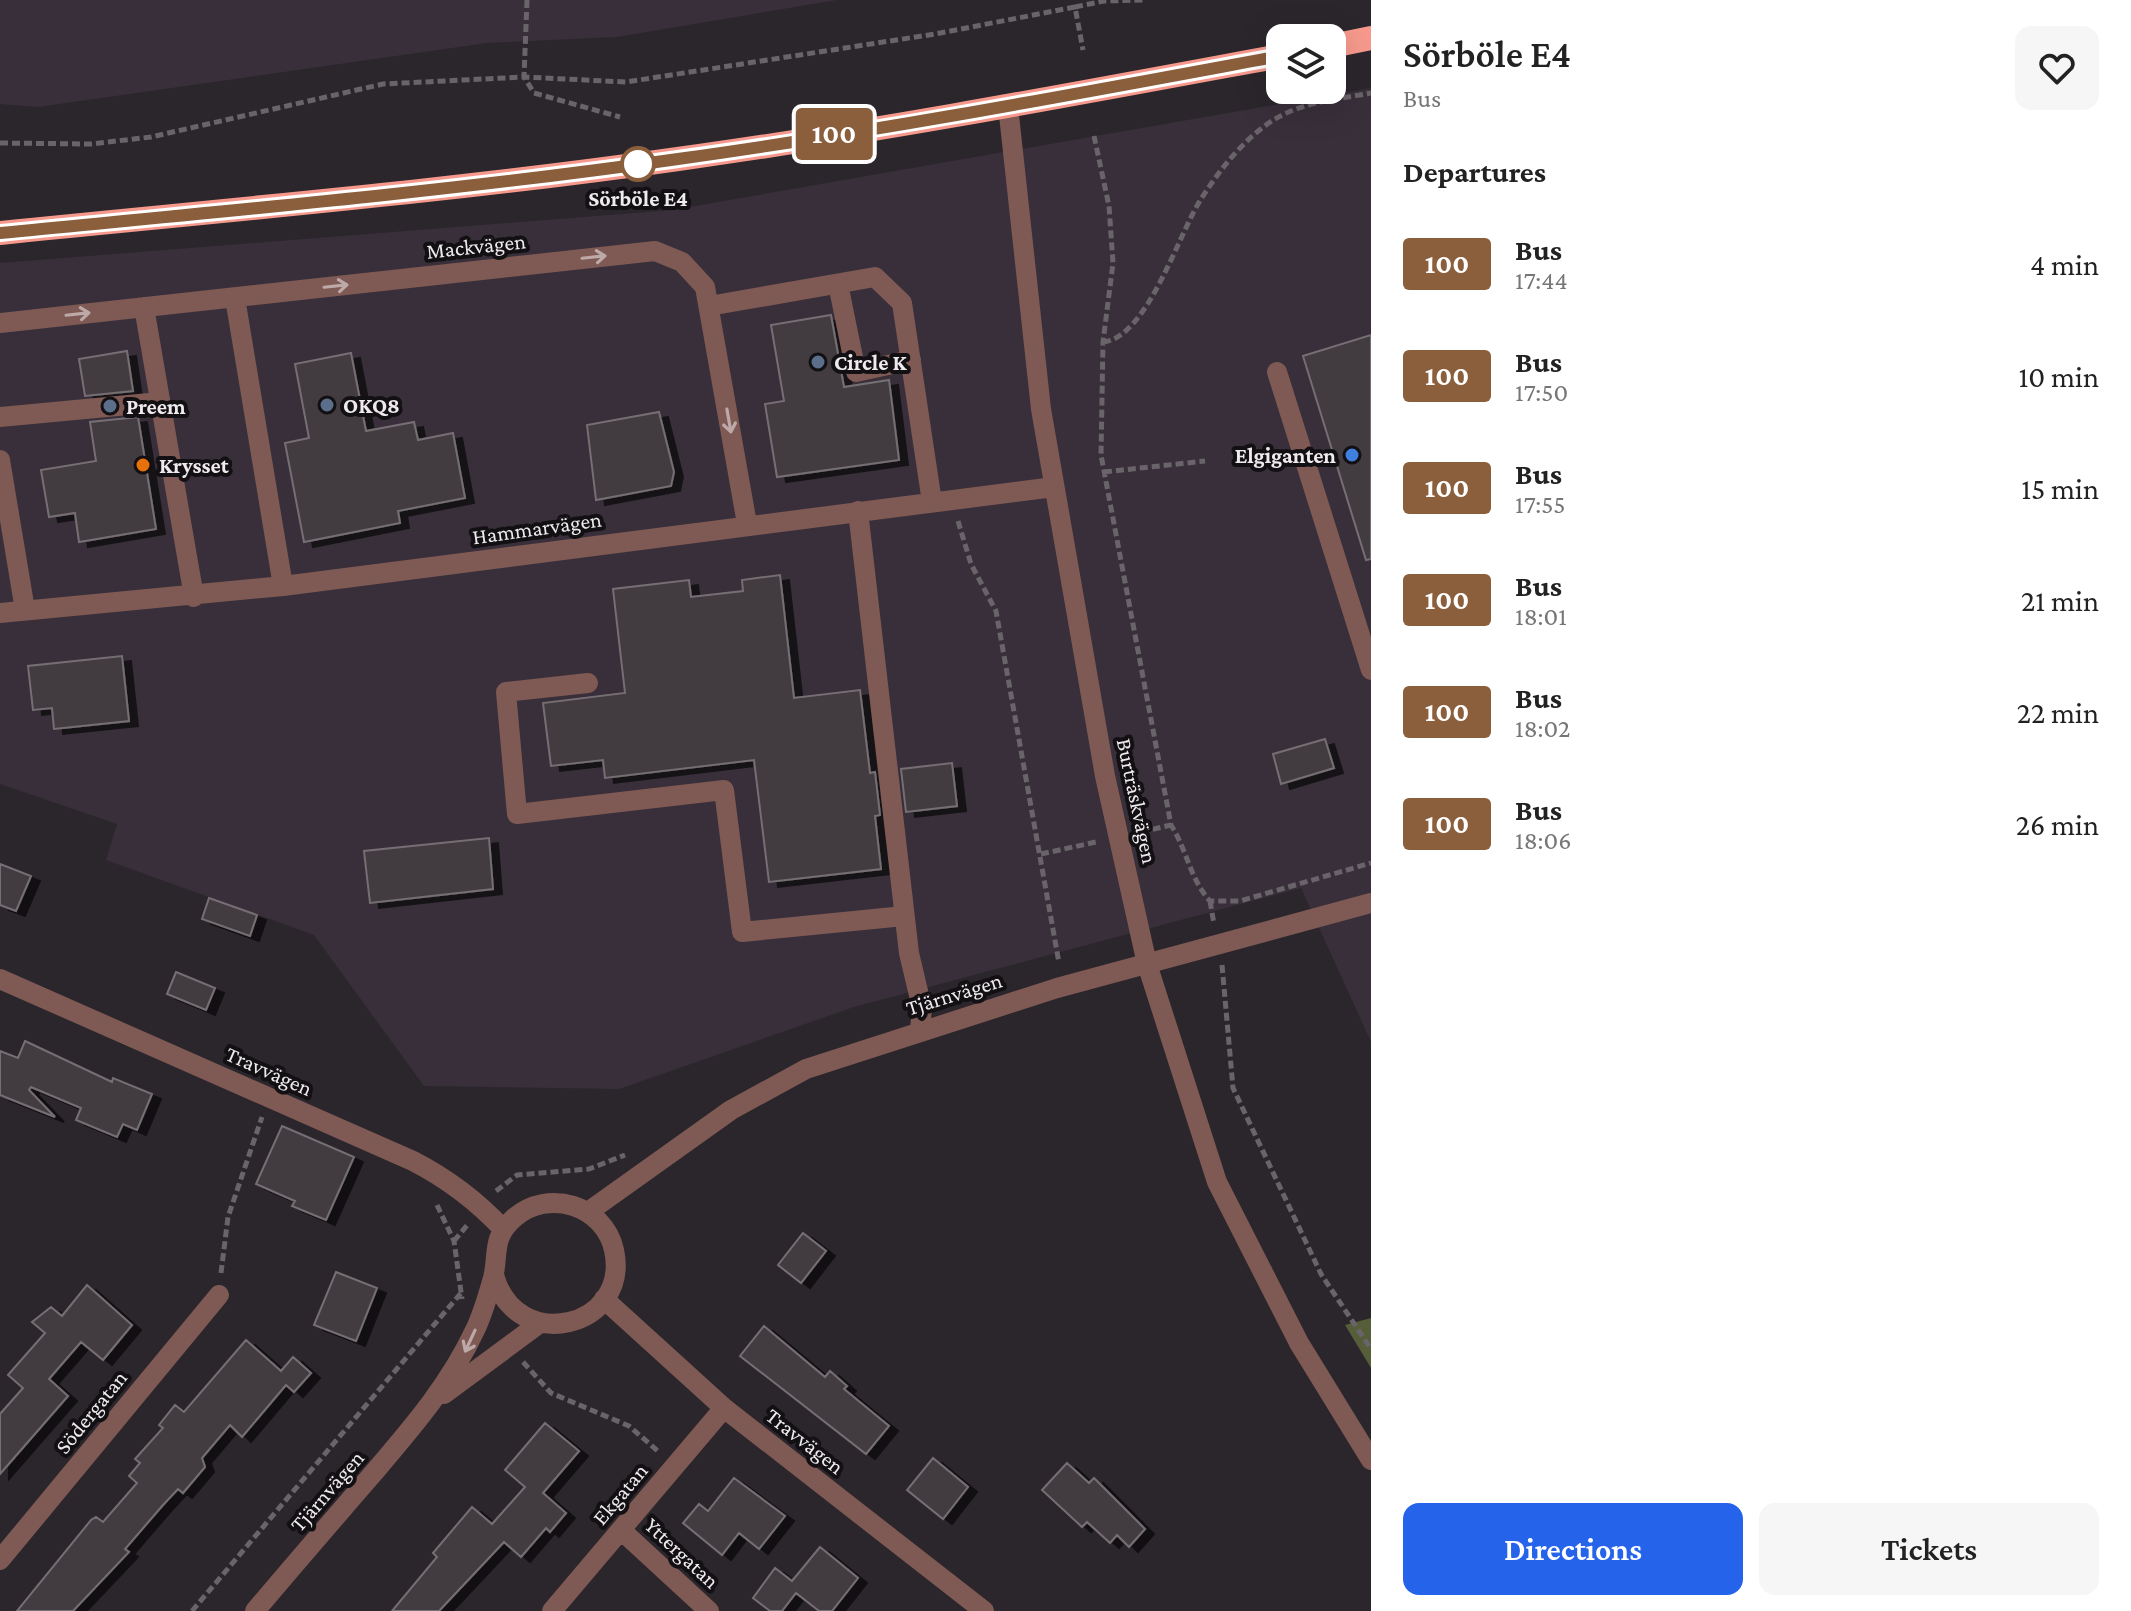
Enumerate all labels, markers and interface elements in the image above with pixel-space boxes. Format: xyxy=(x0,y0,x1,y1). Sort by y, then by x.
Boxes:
map controls xyxy=(1266,24,1346,104)
button: layers xyxy=(1266,24,1346,104)
button: heart xyxy=(2015,26,2099,110)
text: Sörböle E4 xyxy=(1403,33,1571,75)
text: Bus xyxy=(1403,84,1441,113)
line badge: 100 xyxy=(788,108,880,160)
text: 100 xyxy=(812,118,856,149)
marker: Sörböle E4 xyxy=(621,147,655,181)
text: Departures xyxy=(1403,155,1546,188)
place label: Sörböle E4 xyxy=(588,186,688,211)
street label: Mackvägen xyxy=(425,228,527,264)
text: Bus xyxy=(1515,233,1562,266)
text: 100 xyxy=(1425,248,1469,279)
text: 4 min xyxy=(2030,248,2099,281)
one-way arrow xyxy=(580,250,607,265)
text: 17:44 xyxy=(1515,266,1568,295)
one-way arrow xyxy=(322,279,349,294)
one-way arrow xyxy=(64,307,90,322)
text: Bus xyxy=(1515,345,1562,378)
place label: Circle K xyxy=(834,350,908,375)
marker: Circle K xyxy=(809,353,827,371)
text: 100 xyxy=(1425,360,1469,391)
text: 10 min xyxy=(2018,360,2099,393)
text: 17:50 xyxy=(1515,378,1568,407)
place label: OKQ8 xyxy=(343,393,400,418)
place label: Preem xyxy=(126,394,186,419)
marker: OKQ8 xyxy=(318,396,336,414)
marker: Preem xyxy=(101,397,119,415)
one-way arrow xyxy=(722,407,737,433)
place label: Elgiganten xyxy=(1235,443,1336,468)
marker: Elgiganten xyxy=(1343,446,1361,464)
place label: Krysset xyxy=(159,453,230,478)
marker: Krysset xyxy=(134,456,152,474)
text: Bus xyxy=(1515,457,1562,490)
text: 100 xyxy=(1425,472,1469,503)
text: 15 min xyxy=(2021,472,2099,505)
text: 17:55 xyxy=(1515,490,1565,519)
street label: Hammarvägen xyxy=(471,507,603,549)
text: Bus xyxy=(1515,569,1562,602)
text: 100 xyxy=(1425,584,1469,615)
text: 21 min xyxy=(2021,584,2099,617)
text: 18:01 xyxy=(1515,602,1567,631)
text: Bus xyxy=(1515,681,1562,714)
text: 100 xyxy=(1425,696,1469,727)
text: 22 min xyxy=(2017,696,2099,729)
text: 18:02 xyxy=(1515,714,1570,743)
street label: Burträskvägen xyxy=(1112,736,1163,866)
text: Bus xyxy=(1515,793,1562,826)
text: 100 xyxy=(1425,808,1469,839)
text: 26 min xyxy=(2016,808,2099,841)
text: 18:06 xyxy=(1515,826,1571,855)
street label: Tjärnvägen xyxy=(903,967,1005,1020)
street label: Travvägen xyxy=(222,1041,316,1101)
one-way arrow xyxy=(462,1328,477,1352)
street label: Södergatan xyxy=(50,1365,132,1459)
street label: Travvägen xyxy=(761,1403,849,1479)
street label: Tjärnvägen xyxy=(285,1445,369,1537)
street label: Ekgatan xyxy=(587,1458,653,1530)
button: Directions xyxy=(1403,1503,1743,1595)
button: Tickets xyxy=(1759,1503,2099,1595)
street label: Yttergatan xyxy=(640,1512,724,1594)

